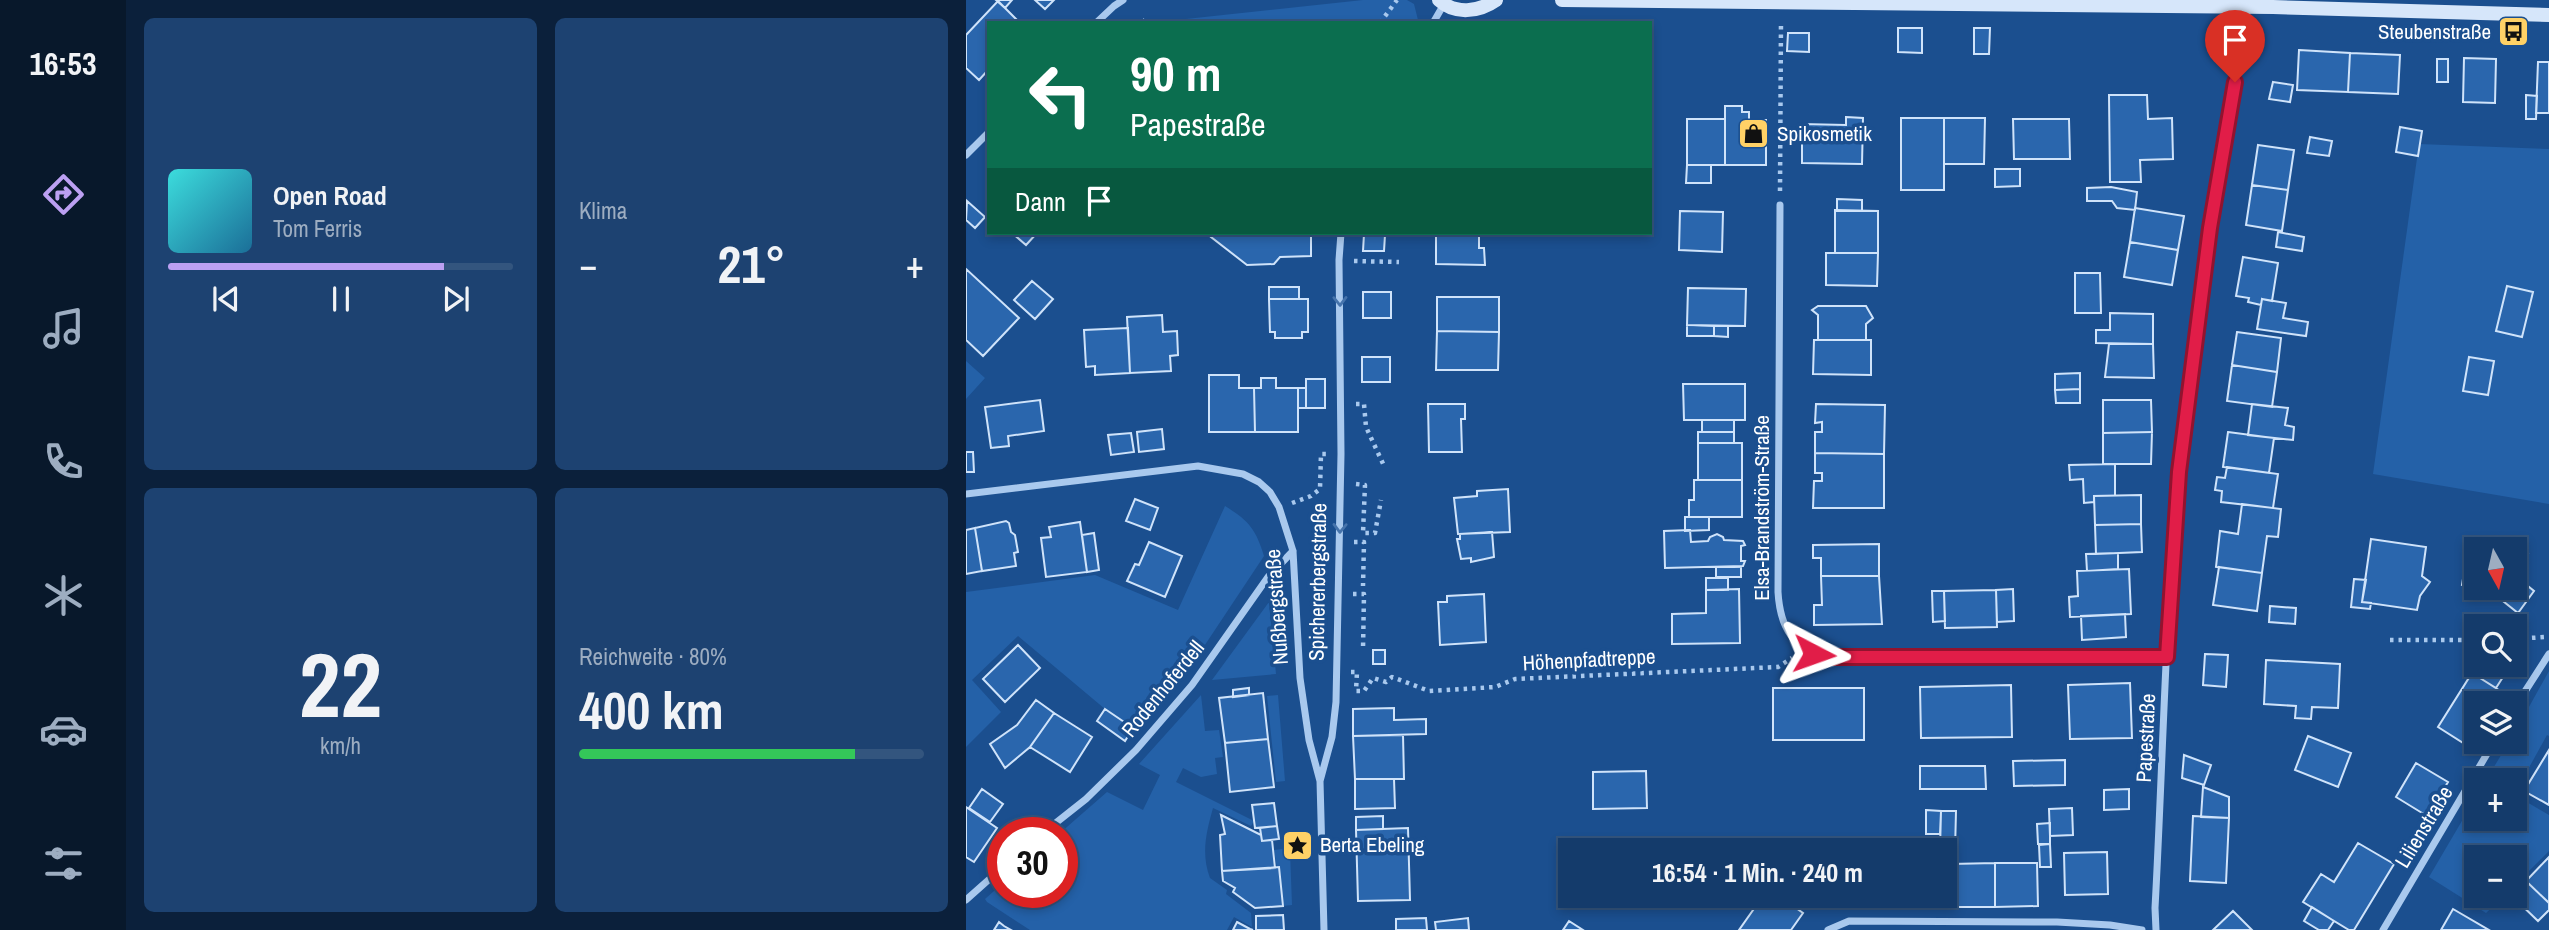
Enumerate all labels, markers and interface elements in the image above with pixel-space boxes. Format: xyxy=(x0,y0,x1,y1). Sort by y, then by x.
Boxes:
pin xyxy=(2205,10,2265,82)
bus stop icon: Steubenstraße xyxy=(2497,15,2531,49)
place label: Steubenstraße xyxy=(2378,17,2491,46)
icon: arrive xyxy=(2216,21,2254,59)
text: 90 m xyxy=(1130,40,1222,106)
text: 16:53 xyxy=(29,42,97,85)
icon: left xyxy=(1015,49,1106,140)
text: Papestraße xyxy=(1130,103,1266,146)
shop icon: Spikosmetik xyxy=(1737,117,1771,151)
place label: Spikosmetik xyxy=(1777,119,1872,148)
icon: directions xyxy=(39,170,88,219)
text: Open Road xyxy=(273,178,387,213)
icon: arrive xyxy=(1080,182,1118,220)
text: Dann xyxy=(1015,184,1066,219)
text: Klima xyxy=(579,195,627,226)
text: Tom Ferris xyxy=(273,213,362,244)
text: 21° xyxy=(717,229,786,299)
text: − xyxy=(579,239,597,290)
text: + xyxy=(906,239,924,290)
icon: previous xyxy=(207,280,245,318)
icon: pause xyxy=(322,280,360,318)
icon: next xyxy=(437,280,475,318)
one-way arrow xyxy=(1332,296,1347,307)
icon: music xyxy=(39,304,88,353)
street label: Elsa-Brandström-Straße xyxy=(1747,415,1776,601)
icon: phone xyxy=(39,437,88,486)
street label: Spichererbergstraße xyxy=(1302,503,1333,661)
one-way arrow xyxy=(1332,523,1347,534)
north arrow xyxy=(2464,537,2527,600)
map controls xyxy=(2464,537,2527,908)
street label: Nußbergstraße xyxy=(1258,548,1295,666)
icon: climate xyxy=(39,571,88,620)
button: search xyxy=(2464,614,2527,677)
position arrow xyxy=(1777,617,1851,691)
text: 22 xyxy=(299,623,382,745)
street label: Rodenhoferdell xyxy=(1115,634,1211,743)
text: Reichweite · 80% xyxy=(579,641,727,672)
street label: Höhenpfadtreppe xyxy=(1522,642,1656,677)
text: 400 km xyxy=(579,675,724,745)
button: layers xyxy=(2464,691,2527,754)
street label: Papestraße xyxy=(2129,693,2162,783)
icon: car xyxy=(39,705,88,754)
text: km/h xyxy=(320,730,361,761)
button: + xyxy=(2464,768,2527,831)
street label: Lilienstraße xyxy=(2388,780,2459,873)
speed limit sign: 30 xyxy=(987,817,1078,908)
place icon: Berta Ebeling xyxy=(1280,828,1314,862)
place label: Berta Ebeling xyxy=(1320,830,1425,859)
icon: filters xyxy=(39,839,88,888)
button: − xyxy=(2464,845,2527,908)
text: 16:54 · 1 Min. · 240 m xyxy=(1652,855,1863,890)

